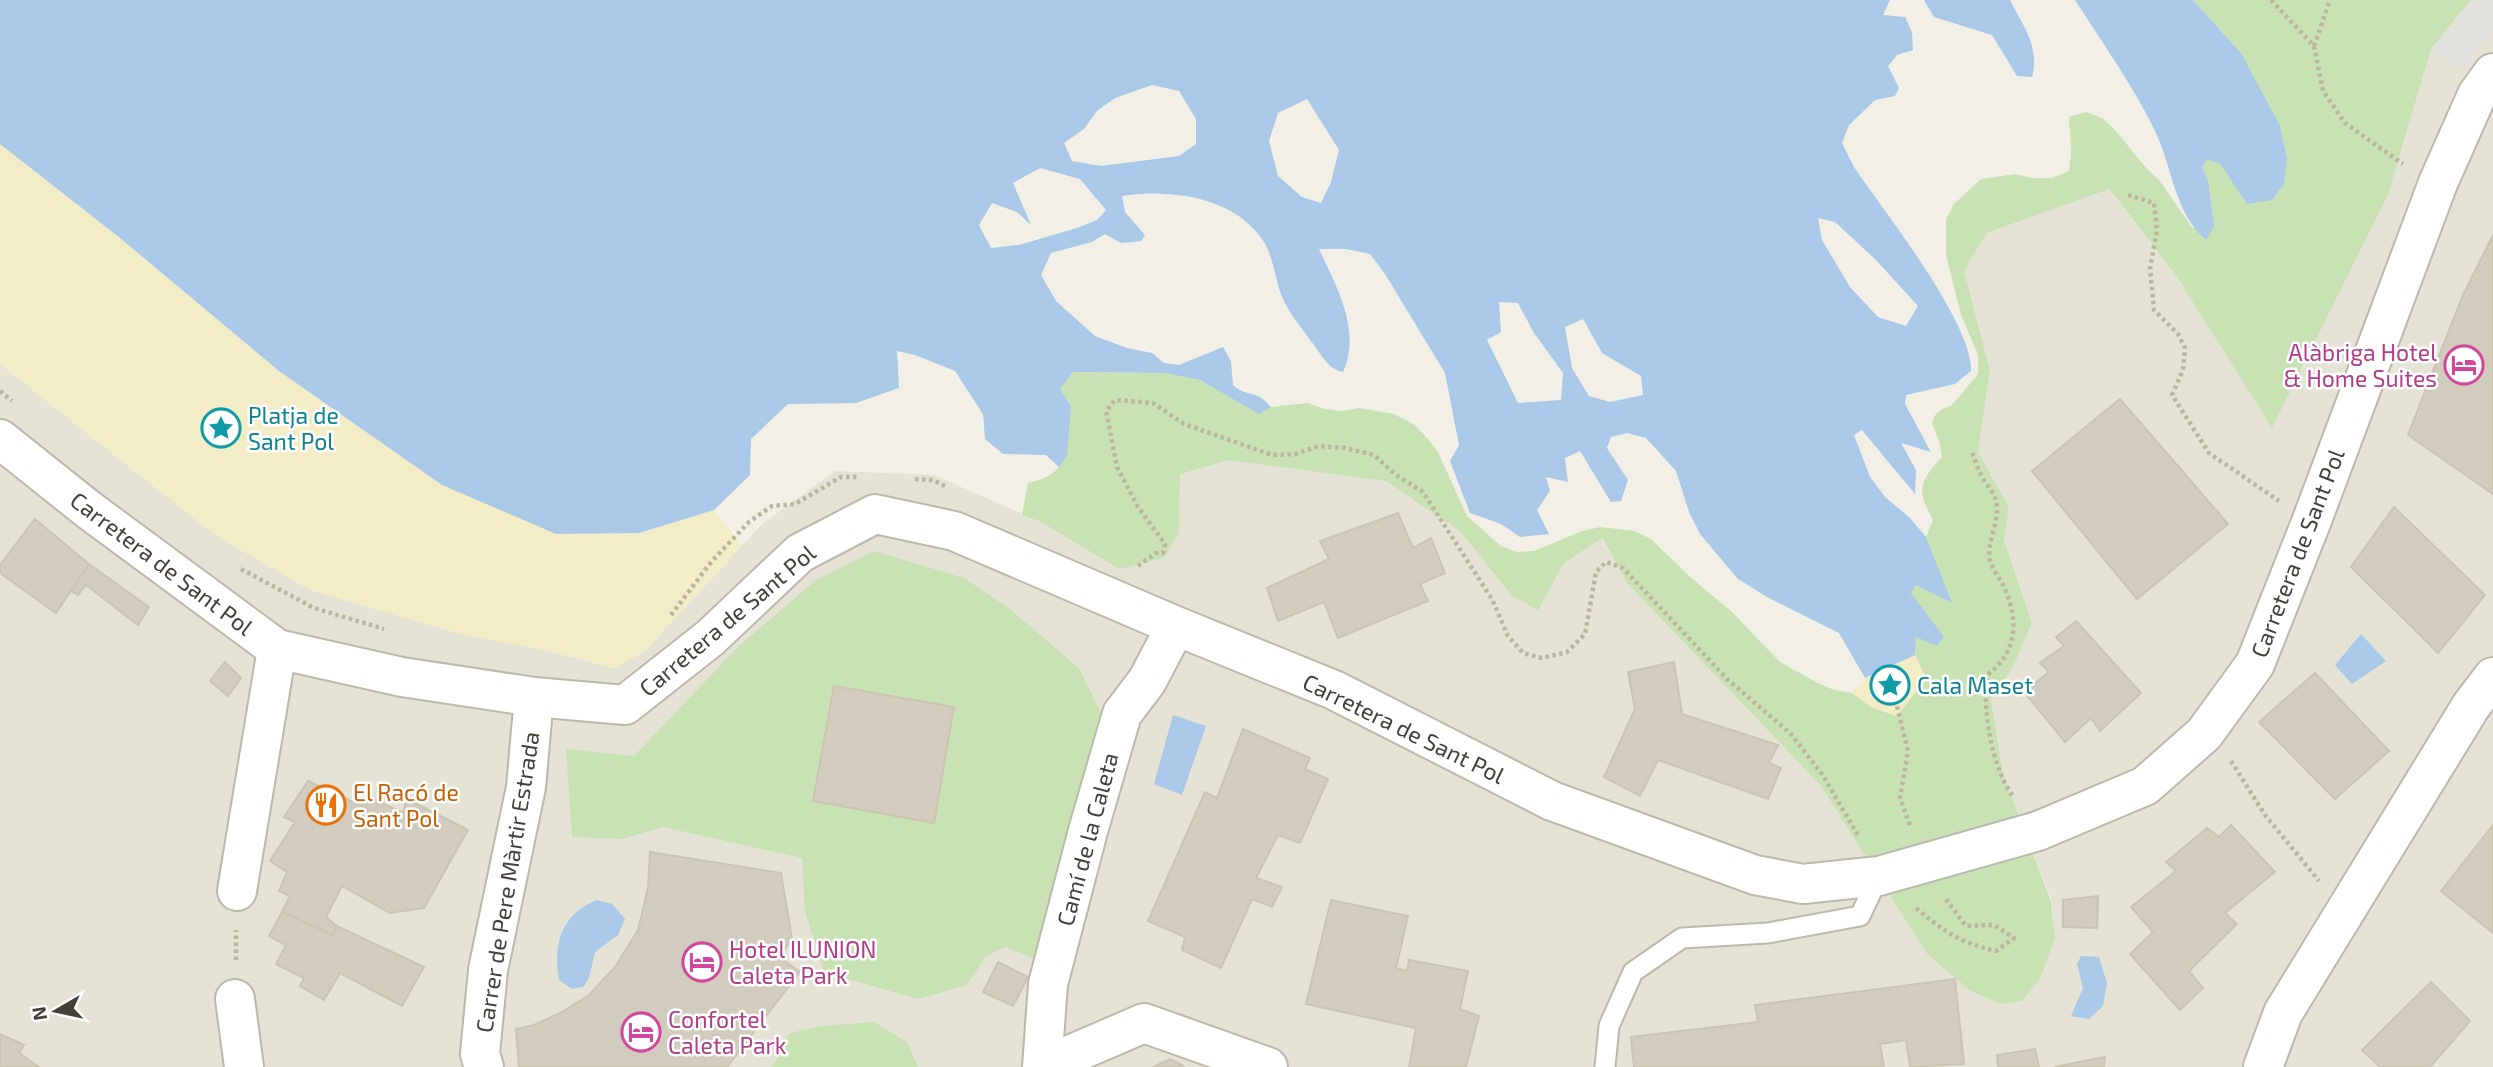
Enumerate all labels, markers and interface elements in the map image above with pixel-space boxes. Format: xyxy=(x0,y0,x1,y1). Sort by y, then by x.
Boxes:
place label: Alàbriga Hotel & Home Suites xyxy=(2284,338,2437,392)
hotel icon: Alàbriga Hotel & Home Suites xyxy=(2443,344,2485,386)
place label: Platja de Sant Pol xyxy=(248,401,339,455)
place icon: Platja de Sant Pol xyxy=(200,407,242,449)
street label: Carretera de Sant Pol xyxy=(2244,445,2350,661)
street label: Carretera de Sant Pol xyxy=(65,485,259,641)
street label: Carretera de Sant Pol xyxy=(633,538,821,702)
place icon: Cala Maset xyxy=(1869,664,1911,706)
street label: Carretera de Sant Pol xyxy=(1298,667,1510,789)
place label: Cala Maset xyxy=(1917,671,2033,699)
street label: Carrer de Pere Màrtir Estrada xyxy=(469,730,545,1034)
street label: Camí de la Caleta xyxy=(1050,749,1124,929)
place label: El Racó de Sant Pol xyxy=(353,778,459,832)
restaurant icon: El Racó de Sant Pol xyxy=(305,784,347,826)
place label: Hotel ILUNION Caleta Park xyxy=(729,935,876,989)
hotel icon: Hotel ILUNION Caleta Park xyxy=(681,941,723,983)
north arrow xyxy=(21,976,91,1046)
text: N xyxy=(26,1005,51,1022)
place label: Confortel Caleta Park xyxy=(668,1005,787,1059)
hotel icon: Confortel Caleta Park xyxy=(620,1011,662,1053)

